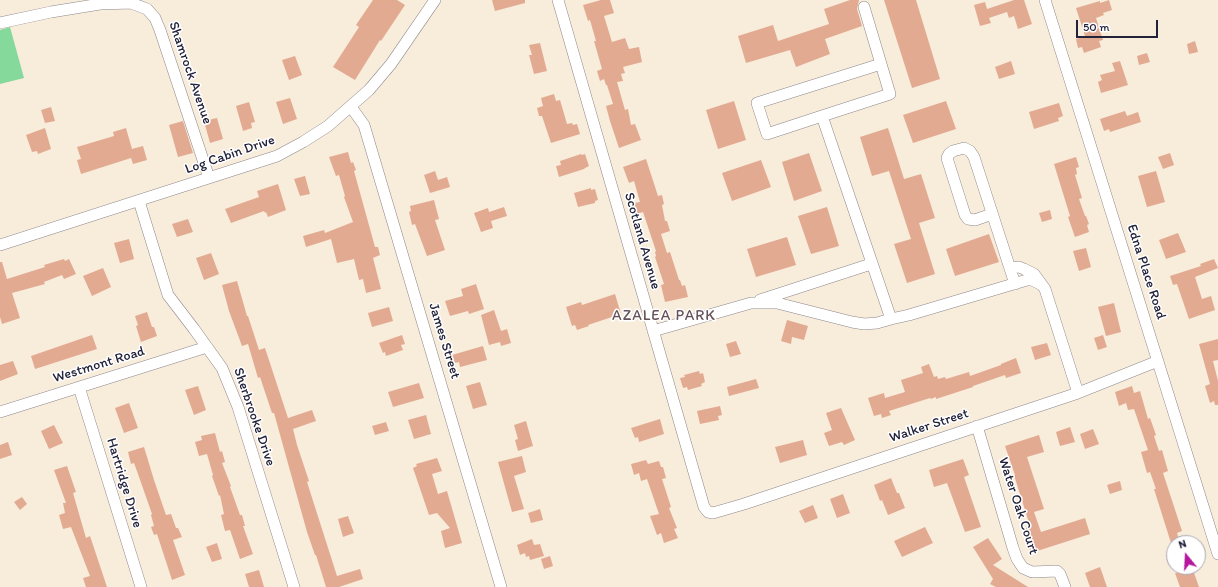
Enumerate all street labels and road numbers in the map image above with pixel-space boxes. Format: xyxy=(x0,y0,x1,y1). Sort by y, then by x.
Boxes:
street label: Shamrock Avenue xyxy=(165,20,215,126)
street label: Log Cabin Drive xyxy=(183,132,277,178)
street label: Scotland Avenue xyxy=(620,191,664,291)
street label: Edna Place Road xyxy=(1123,222,1169,322)
street label: James Street xyxy=(424,301,464,381)
street label: Westmont Road xyxy=(51,343,147,387)
street label: Sherbrooke Drive xyxy=(229,366,279,468)
street label: Walker Street xyxy=(887,405,971,447)
street label: Hartridge Drive xyxy=(102,436,146,530)
street label: Water Oak Court xyxy=(994,455,1042,557)

